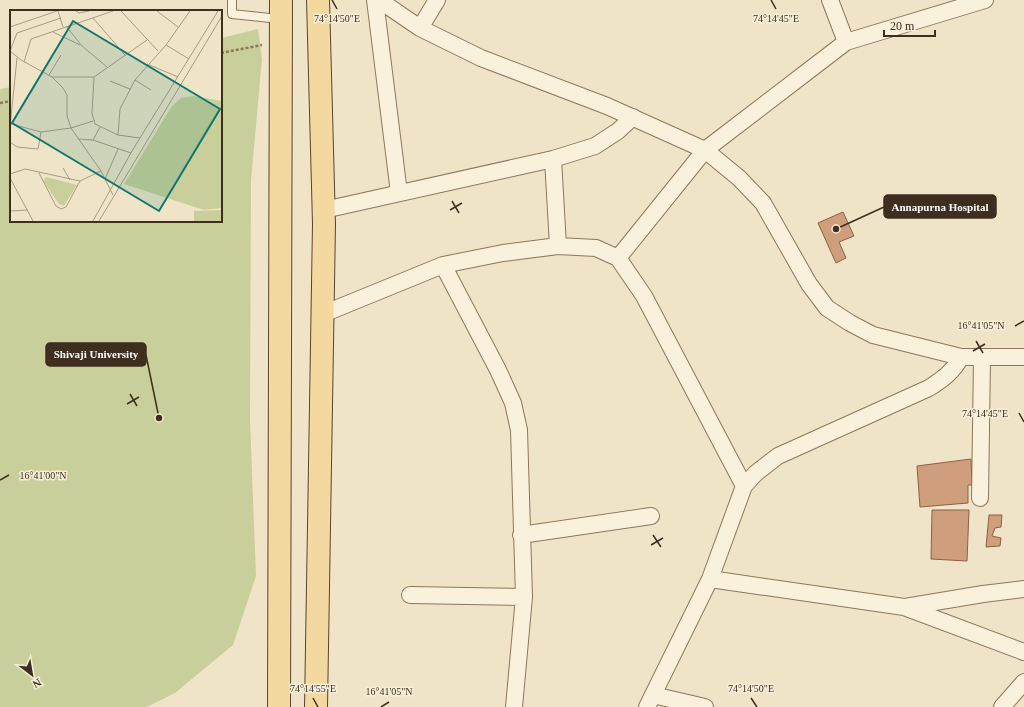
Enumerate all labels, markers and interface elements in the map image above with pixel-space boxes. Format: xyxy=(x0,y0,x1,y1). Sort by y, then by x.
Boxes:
inset map xyxy=(10,10,222,222)
scale bar xyxy=(884,12,935,38)
text: 74°14'50"E xyxy=(314,13,360,24)
text: 74°14'45"E xyxy=(753,13,799,24)
text: 20 m xyxy=(890,19,915,33)
callout: Annapurna Hospital xyxy=(884,195,996,218)
text: Annapurna Hospital xyxy=(892,201,988,213)
text: 16°41'05"N xyxy=(957,320,1005,331)
callout: Shivaji University xyxy=(46,343,146,366)
text: Shivaji University xyxy=(54,348,139,360)
text: 74°14'45"E xyxy=(962,408,1008,419)
text: 16°41'00"N xyxy=(19,470,67,481)
north arrow xyxy=(12,655,52,695)
text: N xyxy=(31,676,44,691)
text: 74°14'55"E xyxy=(290,683,336,694)
text: 74°14'50"E xyxy=(728,683,774,694)
text: 16°41'05"N xyxy=(365,686,413,697)

